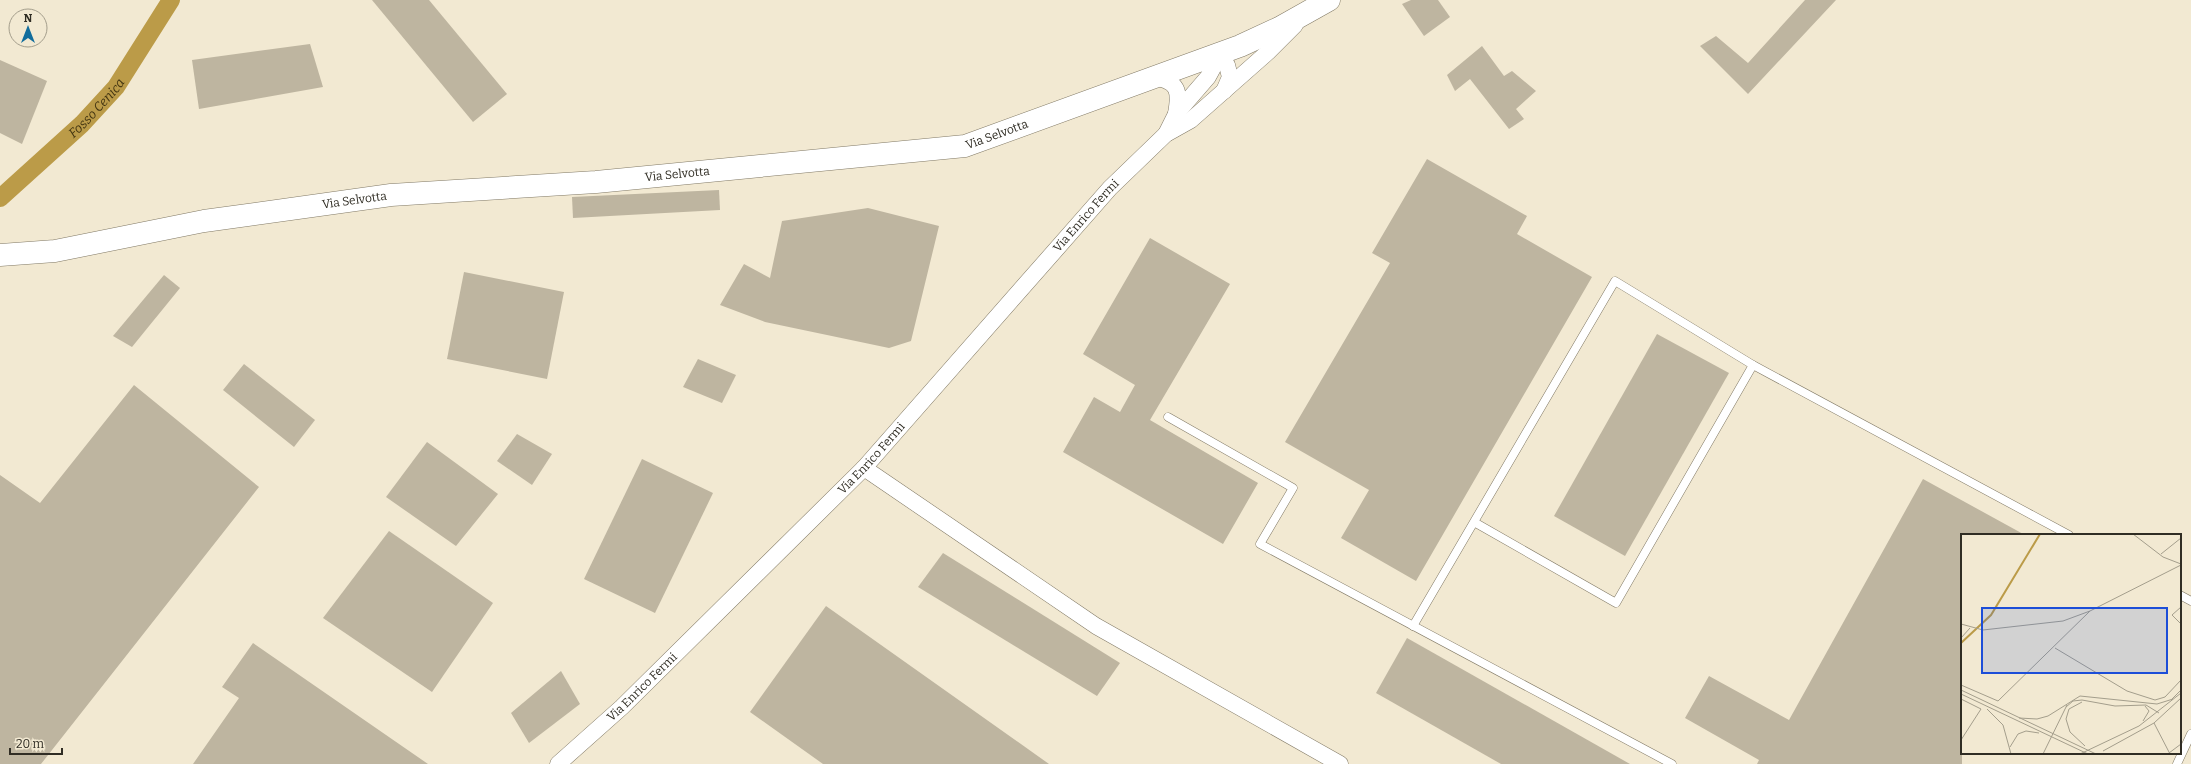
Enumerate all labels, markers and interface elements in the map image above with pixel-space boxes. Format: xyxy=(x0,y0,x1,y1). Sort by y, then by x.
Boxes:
north arrow xyxy=(8,8,48,48)
text: N xyxy=(24,12,33,25)
water label: Fosso Cenica xyxy=(65,76,128,141)
street label: Via Selvotta xyxy=(964,117,1030,152)
street label: Via Selvotta xyxy=(644,164,711,184)
street label: Via Enrico Fermi xyxy=(1050,176,1122,255)
street label: Via Selvotta xyxy=(321,189,388,212)
street label: Via Enrico Fermi xyxy=(835,419,908,497)
inset map xyxy=(1961,534,2181,754)
street label: Via Enrico Fermi xyxy=(604,649,680,724)
scale bar xyxy=(10,730,62,756)
text: 20 m xyxy=(16,737,45,751)

